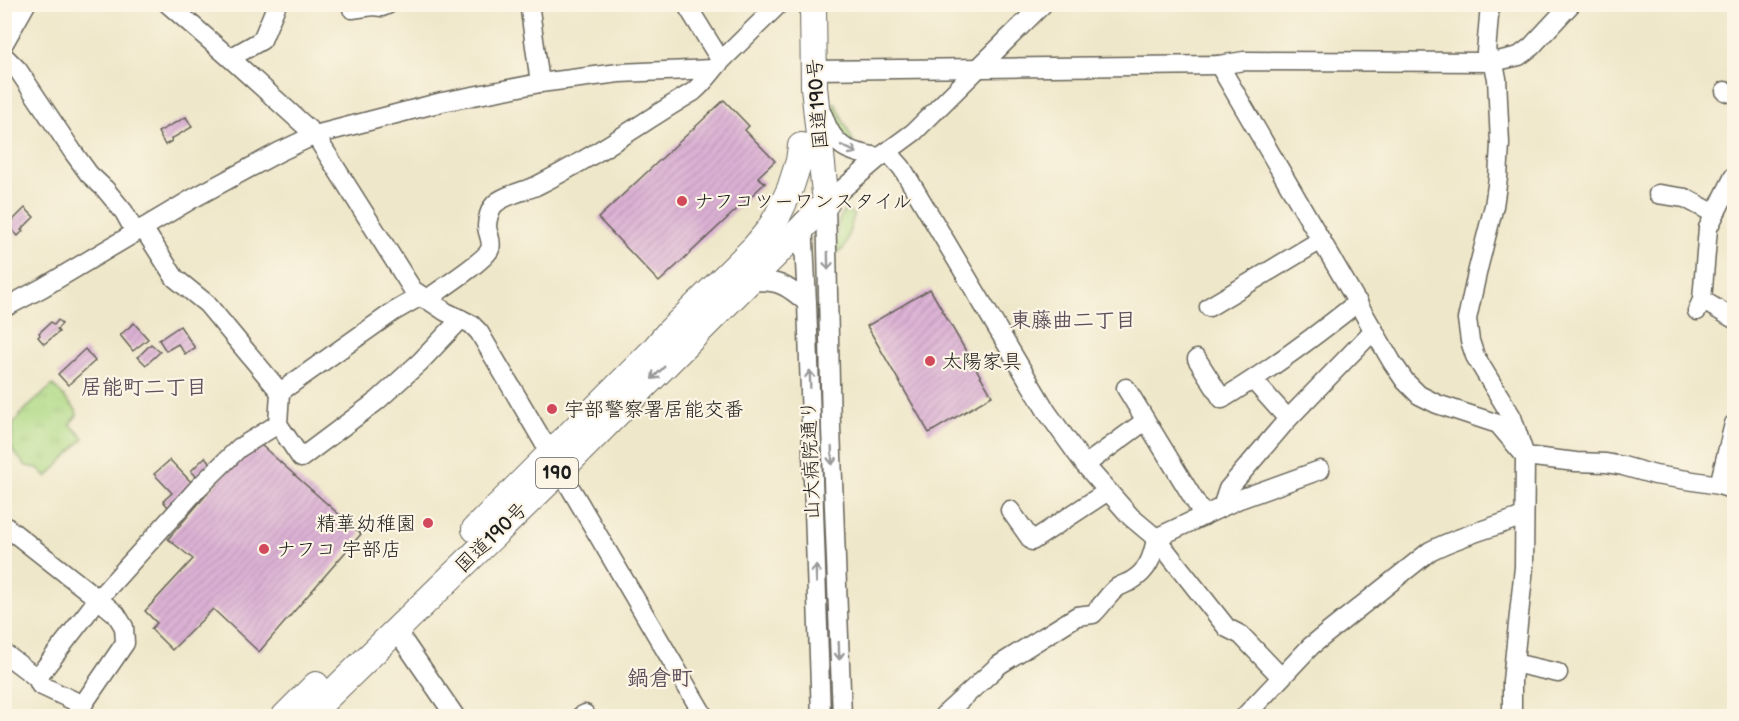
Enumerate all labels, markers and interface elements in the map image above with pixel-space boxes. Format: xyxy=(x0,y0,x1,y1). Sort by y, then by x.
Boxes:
street label: 国道190号 xyxy=(803,58,833,150)
one-way arrow xyxy=(840,143,857,155)
place label: ナフコツーワンスタイル xyxy=(694,190,912,214)
marker: ナフコツーワンスタイル xyxy=(675,194,689,208)
one-way arrow xyxy=(822,251,833,271)
district label: 東藤曲二丁目 xyxy=(1010,308,1136,333)
place label: 太陽家具 xyxy=(942,350,1022,374)
marker: 太陽家具 xyxy=(923,354,937,368)
one-way arrow xyxy=(651,366,666,381)
one-way arrow xyxy=(804,370,815,390)
district label: 居能町二丁目 xyxy=(81,375,207,400)
place label: 宇部警察署居能交番 xyxy=(564,398,744,422)
street label: 山大病院通り xyxy=(797,400,825,520)
marker: 宇部警察署居能交番 xyxy=(545,402,559,416)
one-way arrow xyxy=(827,446,838,466)
road number: 190 xyxy=(536,458,578,488)
street label: 国道190号 xyxy=(451,497,533,578)
place label: 精華幼稚園 xyxy=(316,512,416,536)
marker: 精華幼稚園 xyxy=(421,516,435,530)
place label: ナフコ 宇部店 xyxy=(276,538,401,562)
marker: ナフコ 宇部店 xyxy=(257,542,271,556)
one-way arrow xyxy=(810,565,821,585)
one-way arrow xyxy=(834,641,845,661)
district label: 鍋倉町 xyxy=(627,665,693,692)

